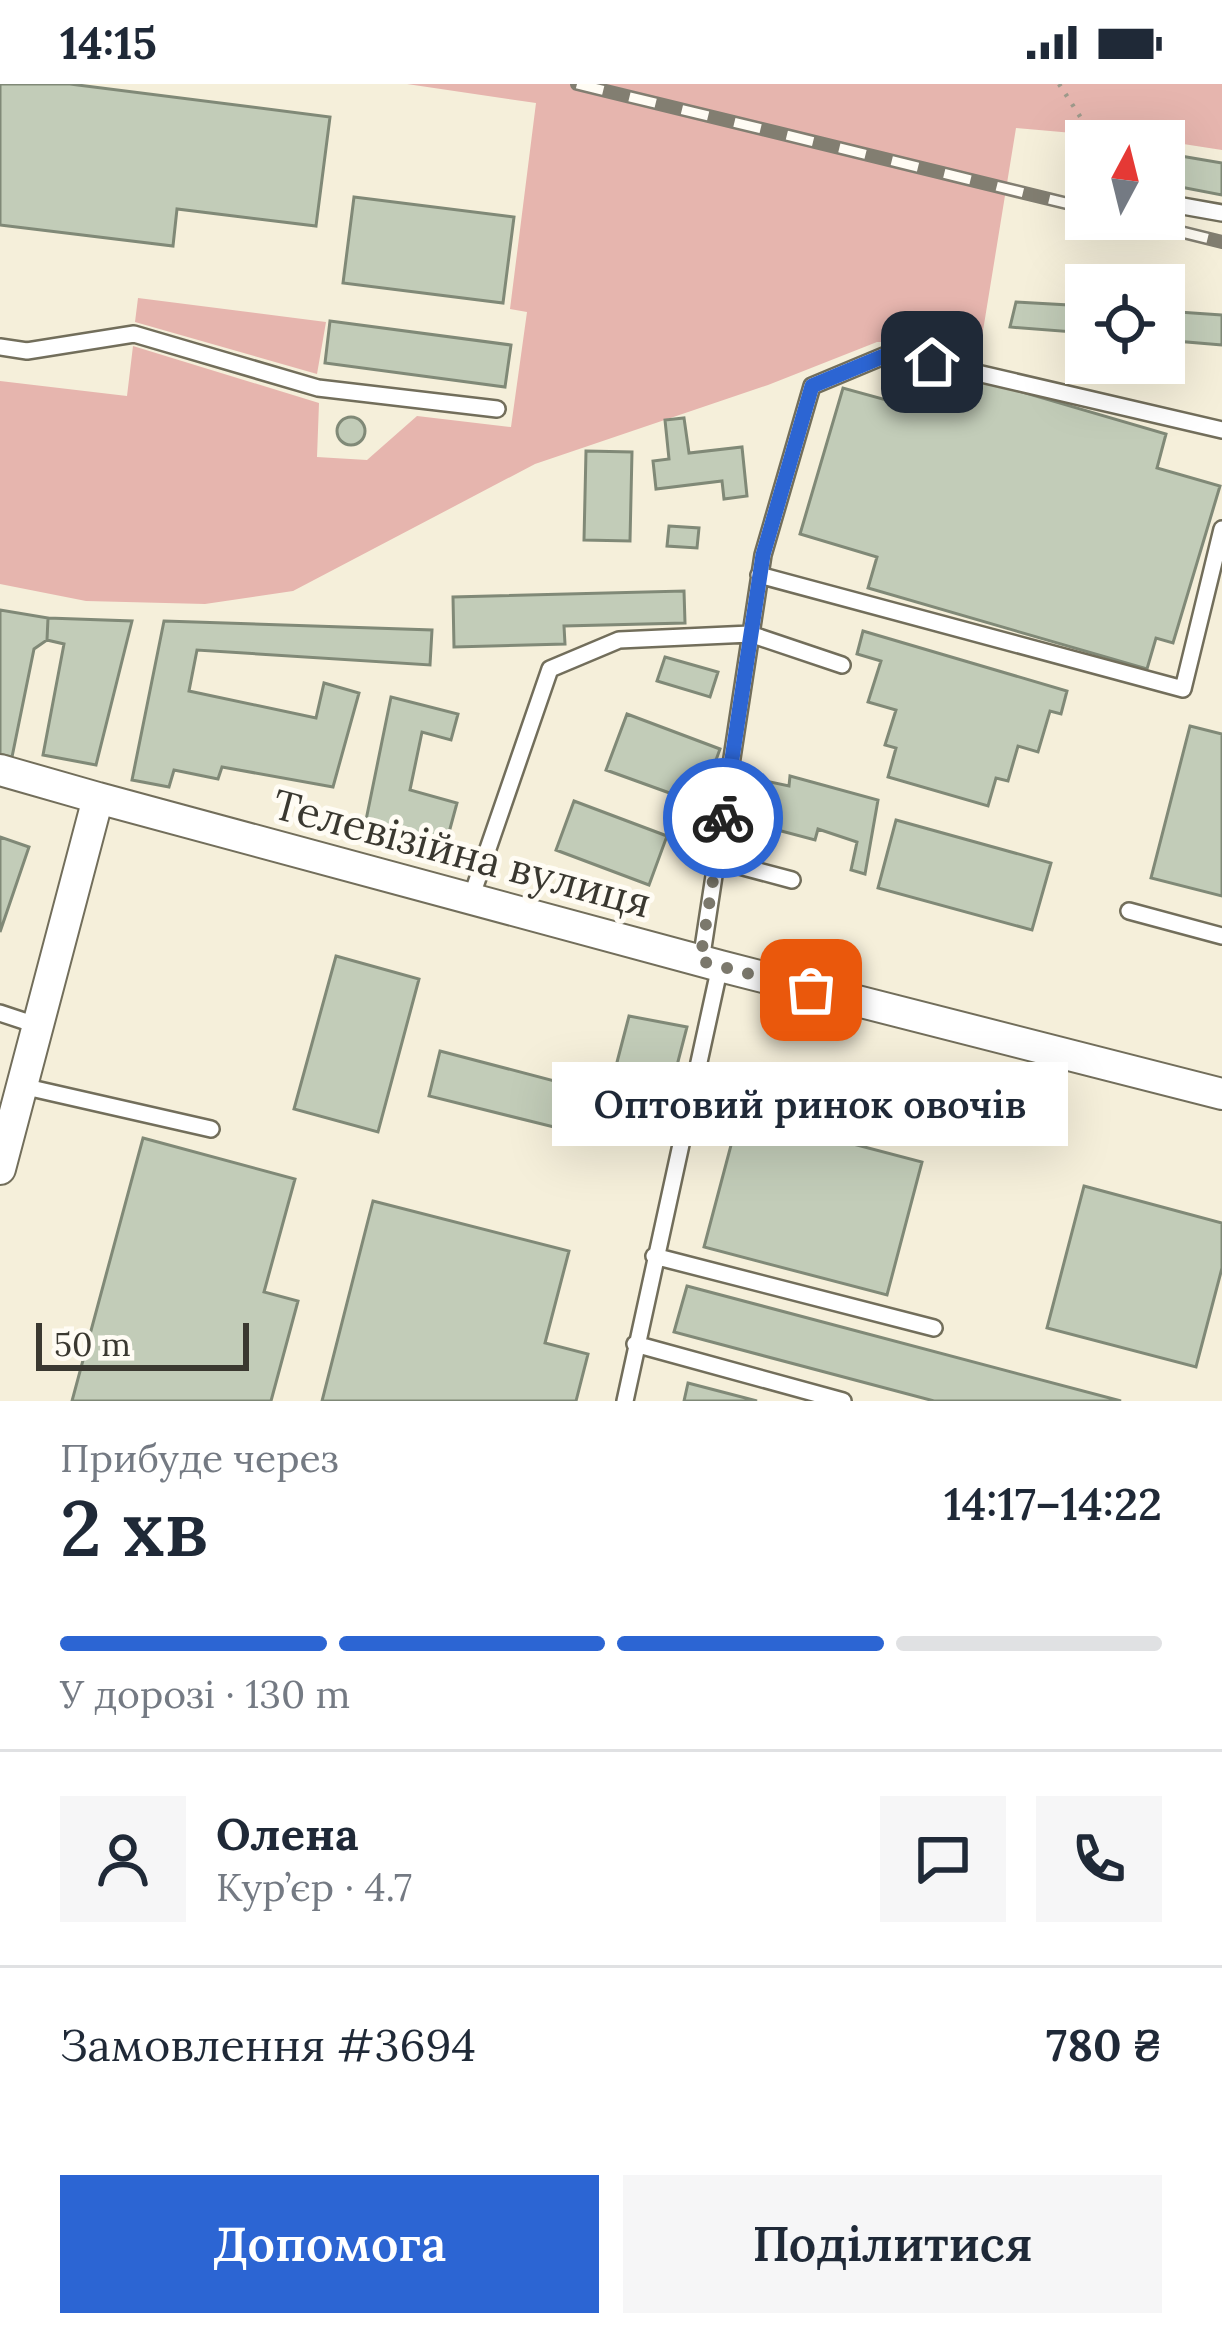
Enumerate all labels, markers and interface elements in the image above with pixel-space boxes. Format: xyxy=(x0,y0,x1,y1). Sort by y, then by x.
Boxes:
text: 14:15 xyxy=(60,14,157,71)
north arrow xyxy=(1065,120,1185,240)
map controls xyxy=(1065,120,1185,384)
button: locate xyxy=(1065,264,1185,384)
pin xyxy=(881,311,983,413)
icon: home xyxy=(899,329,965,395)
courier xyxy=(663,758,783,878)
street label: Телевізійна вулиця xyxy=(267,777,657,929)
icon: bike xyxy=(690,785,756,851)
pin xyxy=(760,939,862,1041)
icon: bag xyxy=(778,957,844,1023)
callout: Оптовий ринок овочів xyxy=(553,1062,1069,1146)
text: Оптовий ринок овочів xyxy=(594,1079,1026,1129)
scale bar xyxy=(36,1317,249,1370)
text: 50 m xyxy=(54,1323,131,1365)
text: Прибуде через xyxy=(60,1433,339,1483)
text: 14:17–14:22 xyxy=(944,1475,1162,1532)
text: 2 хв xyxy=(60,1478,208,1577)
text: У дорозі · 130 m xyxy=(60,1669,350,1719)
button: person xyxy=(60,1796,186,1922)
button: chat xyxy=(880,1796,1006,1922)
button: phone xyxy=(1036,1796,1162,1922)
text: Олена xyxy=(216,1805,359,1862)
text: Кур’єр · 4.7 xyxy=(216,1862,412,1912)
text: Замовлення #3694 xyxy=(60,2016,476,2073)
text: 780 ₴ xyxy=(1046,2016,1162,2073)
button: Допомога xyxy=(60,2175,599,2313)
button: Поділитися xyxy=(623,2175,1162,2313)

